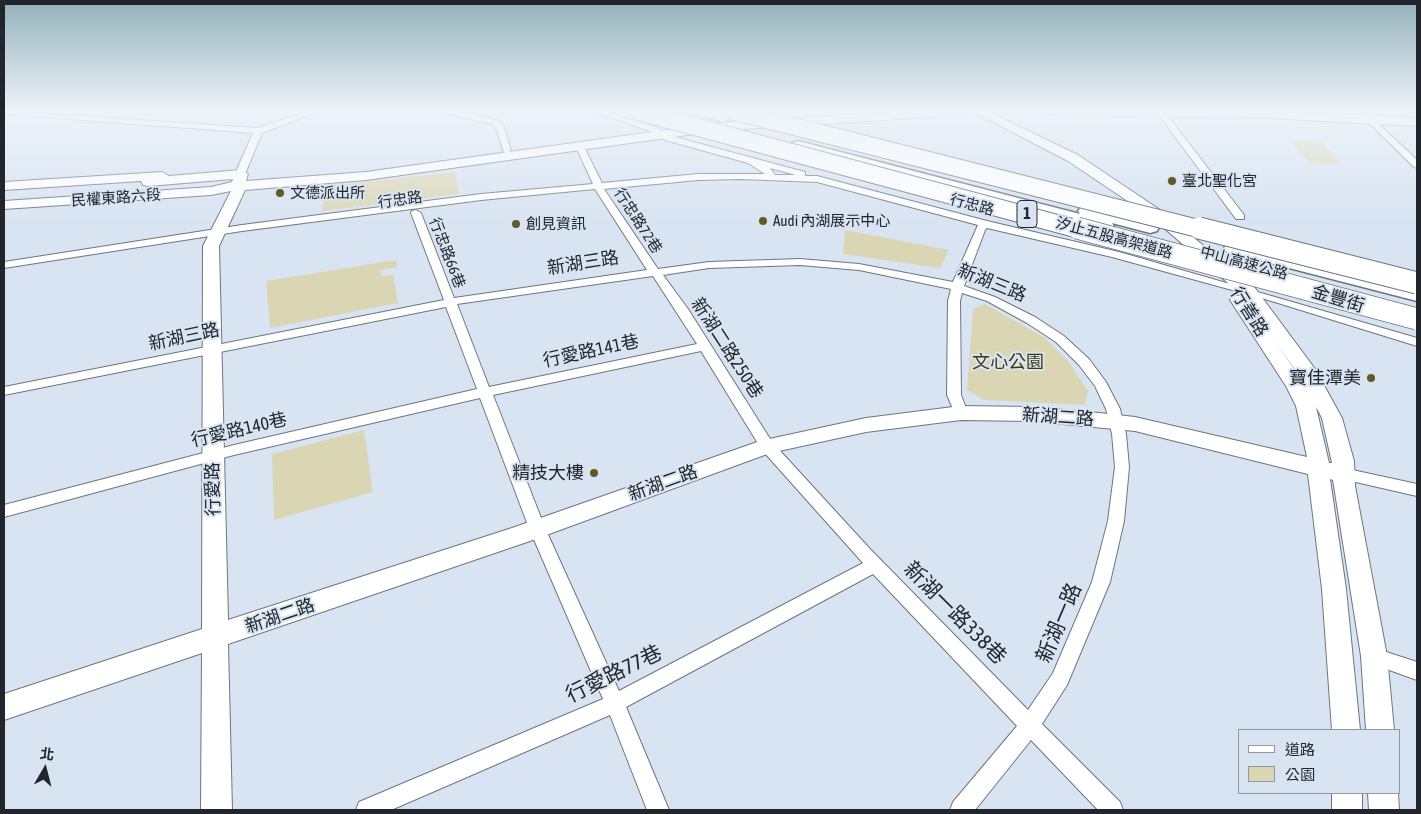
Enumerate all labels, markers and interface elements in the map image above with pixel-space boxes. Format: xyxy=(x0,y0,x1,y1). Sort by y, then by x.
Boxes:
place label: 臺北聖化宮 xyxy=(1182,172,1257,190)
marker: 臺北聖化宮 xyxy=(1166,175,1178,187)
place label: 文德派出所 xyxy=(290,184,365,202)
street label: 行忠路72巷 xyxy=(610,185,666,257)
street label: 民權東路六段 xyxy=(70,186,162,210)
marker: 文德派出所 xyxy=(274,187,286,199)
street label: 行忠路 xyxy=(376,188,424,212)
street label: 行忠路 xyxy=(948,190,996,220)
road number: 1 xyxy=(1017,200,1037,228)
place label: Audi 內湖展示中心 xyxy=(773,212,890,230)
street label: 汐止五股高架道路 xyxy=(1054,214,1174,262)
street label: 行忠路66巷 xyxy=(425,215,469,291)
place label: 創見資訊 xyxy=(526,215,586,233)
marker: Audi 內湖展示中心 xyxy=(757,215,769,227)
marker: 創見資訊 xyxy=(510,218,522,230)
street label: 中山高速公路 xyxy=(1198,243,1290,283)
street label: 新湖三路 xyxy=(546,247,620,279)
street label: 新湖三路 xyxy=(955,260,1029,306)
street label: 金豐街 xyxy=(1309,281,1367,317)
street label: 行善路 xyxy=(1226,283,1272,341)
street label: 新湖二路250巷 xyxy=(687,294,767,402)
street label: 新湖三路 xyxy=(147,319,221,355)
street label: 行愛路141巷 xyxy=(541,330,641,372)
park label: 文心公園 xyxy=(972,351,1044,373)
place label: 寶佳潭美 xyxy=(1289,367,1361,389)
marker: 寶佳潭美 xyxy=(1365,372,1377,384)
street label: 新湖二路 xyxy=(1021,404,1095,430)
street label: 行愛路140巷 xyxy=(189,409,289,451)
street label: 新湖二路 xyxy=(625,461,701,505)
street label: 行愛路 xyxy=(202,462,224,516)
place label: 精技大樓 xyxy=(512,462,584,484)
marker: 精技大樓 xyxy=(588,467,600,479)
street label: 新湖一路338巷 xyxy=(898,556,1012,670)
street label: 新湖一路 xyxy=(1031,579,1087,667)
street label: 新湖二路 xyxy=(242,594,318,638)
street label: 行愛路77巷 xyxy=(562,640,666,708)
legend xyxy=(1238,729,1401,794)
text: 道路 xyxy=(1285,741,1315,758)
north arrow xyxy=(20,744,70,794)
text: 北 xyxy=(39,745,55,763)
text: 公園 xyxy=(1285,766,1315,783)

